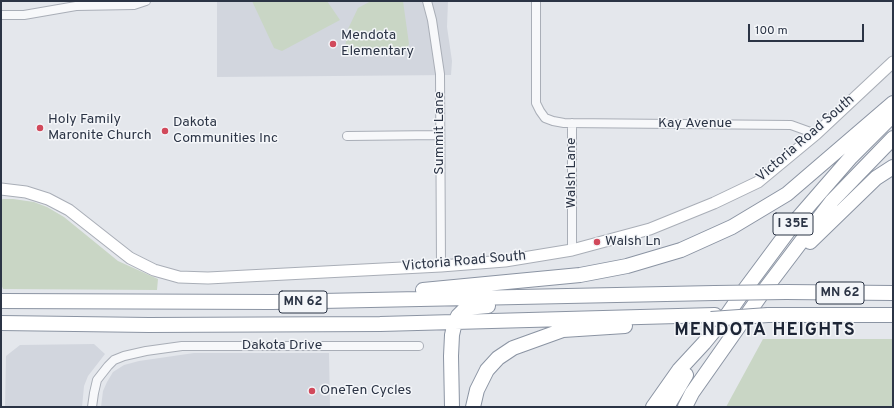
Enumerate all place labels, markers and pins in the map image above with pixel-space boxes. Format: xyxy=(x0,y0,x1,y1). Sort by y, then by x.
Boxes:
place label: Mendota Elementary xyxy=(341,28,414,60)
marker: Mendota Elementary xyxy=(328,39,338,49)
place label: Holy Family Maronite Church xyxy=(48,112,152,144)
place label: Dakota Communities Inc xyxy=(173,115,278,148)
marker: Holy Family Maronite Church xyxy=(35,123,45,133)
marker: Dakota Communities Inc xyxy=(160,126,170,136)
place label: Walsh Ln xyxy=(605,234,661,250)
marker: Walsh Ln xyxy=(592,237,602,247)
place label: OneTen Cycles xyxy=(320,383,412,399)
marker: OneTen Cycles xyxy=(307,386,317,396)

